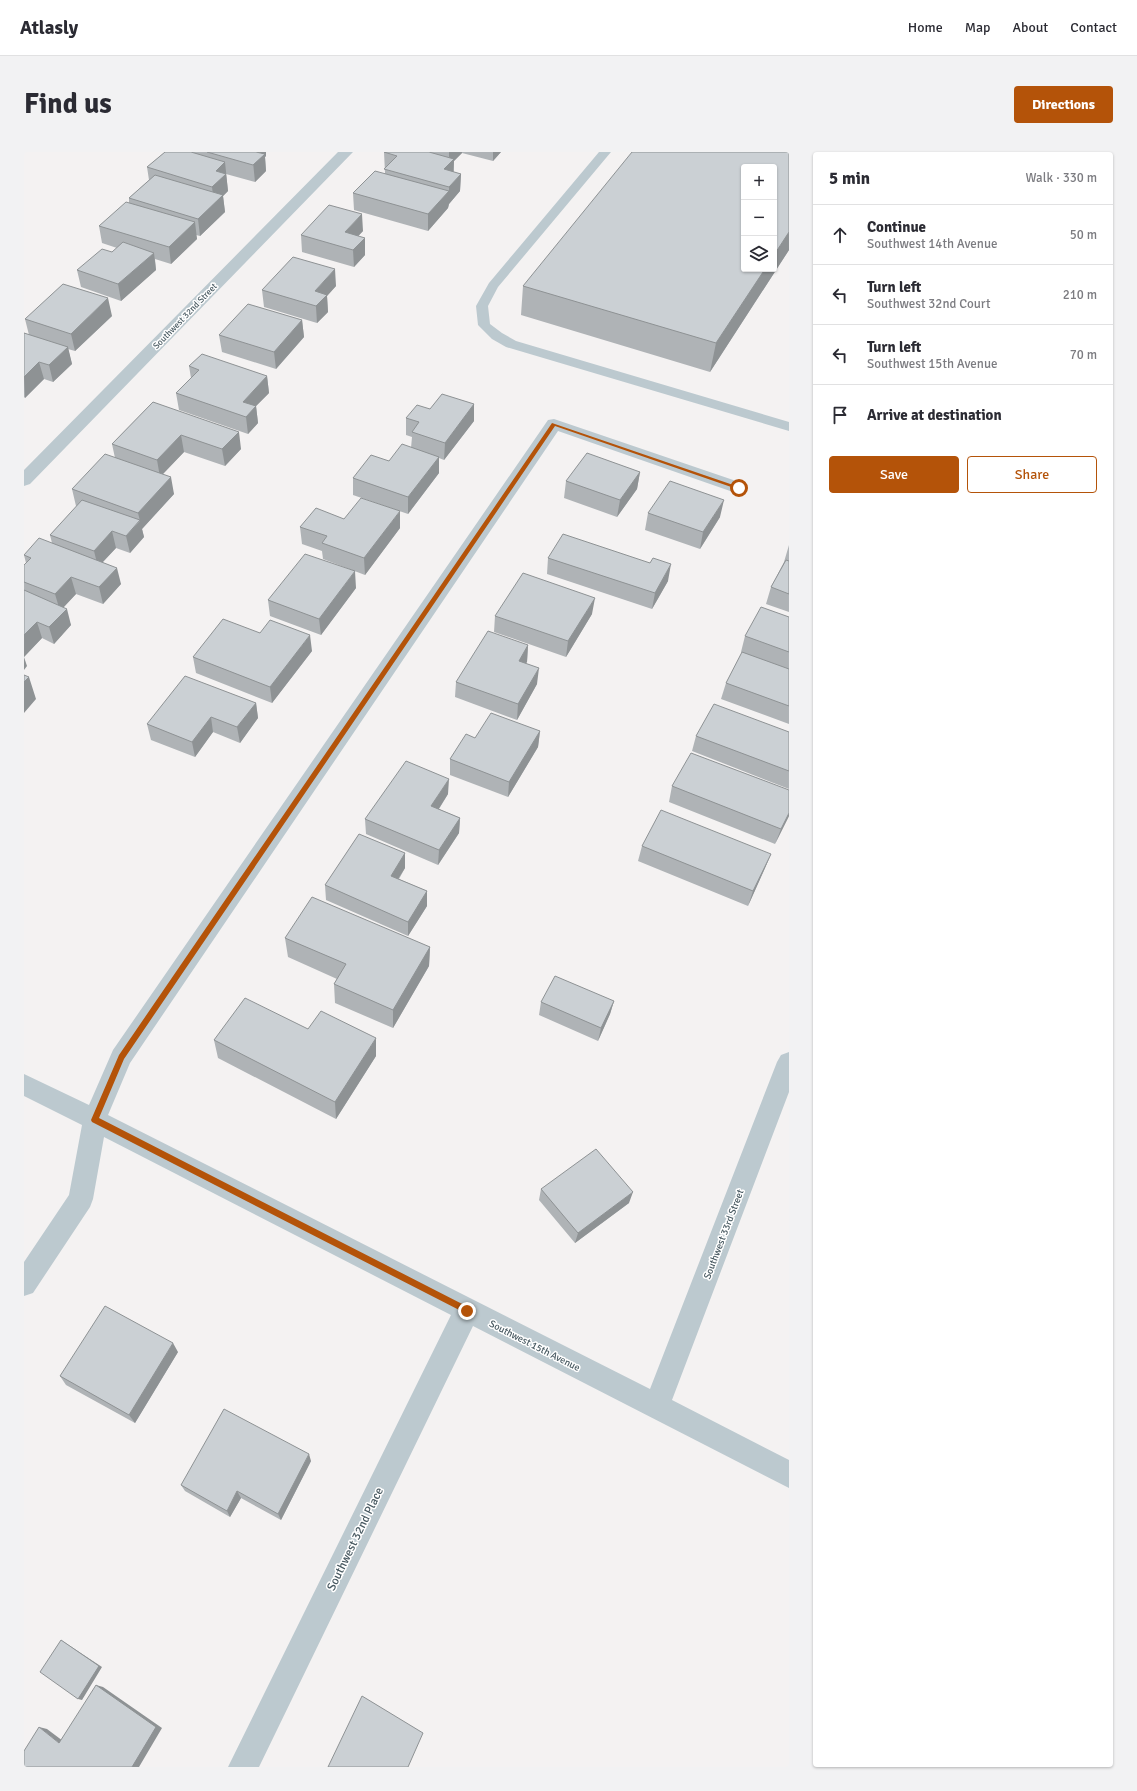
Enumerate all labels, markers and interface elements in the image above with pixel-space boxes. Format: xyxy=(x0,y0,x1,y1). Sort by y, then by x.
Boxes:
text: Atlasly xyxy=(20,16,78,40)
text: Home xyxy=(908,19,943,36)
text: Map xyxy=(965,19,990,36)
text: About xyxy=(1012,19,1048,36)
text: Contact xyxy=(1070,19,1117,36)
button: Directions xyxy=(1014,86,1113,123)
text: Find us xyxy=(24,87,112,121)
map controls xyxy=(741,164,777,272)
button: + xyxy=(741,164,777,200)
text: 5 min xyxy=(829,168,870,189)
text: Walk · 330 m xyxy=(1026,170,1097,186)
button: − xyxy=(741,200,777,236)
text: Continue xyxy=(867,218,926,236)
icon: ahead xyxy=(829,224,851,246)
text: 50 m xyxy=(1070,227,1097,243)
button: layers xyxy=(741,236,777,272)
text: Southwest 14th Avenue xyxy=(867,236,998,252)
text: Turn left xyxy=(867,278,921,296)
street label: Southwest 32nd Street xyxy=(151,281,220,352)
icon: left xyxy=(829,284,851,306)
text: 210 m xyxy=(1063,287,1097,303)
text: Southwest 32nd Court xyxy=(867,296,990,312)
text: Turn left xyxy=(867,338,921,356)
icon: left xyxy=(829,344,851,366)
text: 70 m xyxy=(1070,347,1097,363)
text: Southwest 15th Avenue xyxy=(867,356,998,372)
icon: arrive xyxy=(829,404,851,426)
text: Arrive at destination xyxy=(867,406,1002,424)
button: Save xyxy=(829,456,959,493)
button: Share xyxy=(967,456,1097,493)
route start xyxy=(730,479,748,497)
street label: Southwest 33rd Street xyxy=(701,1187,747,1281)
route end xyxy=(458,1302,476,1320)
street label: Southwest 15th Avenue xyxy=(487,1318,582,1374)
street label: Southwest 32nd Place xyxy=(324,1485,387,1593)

